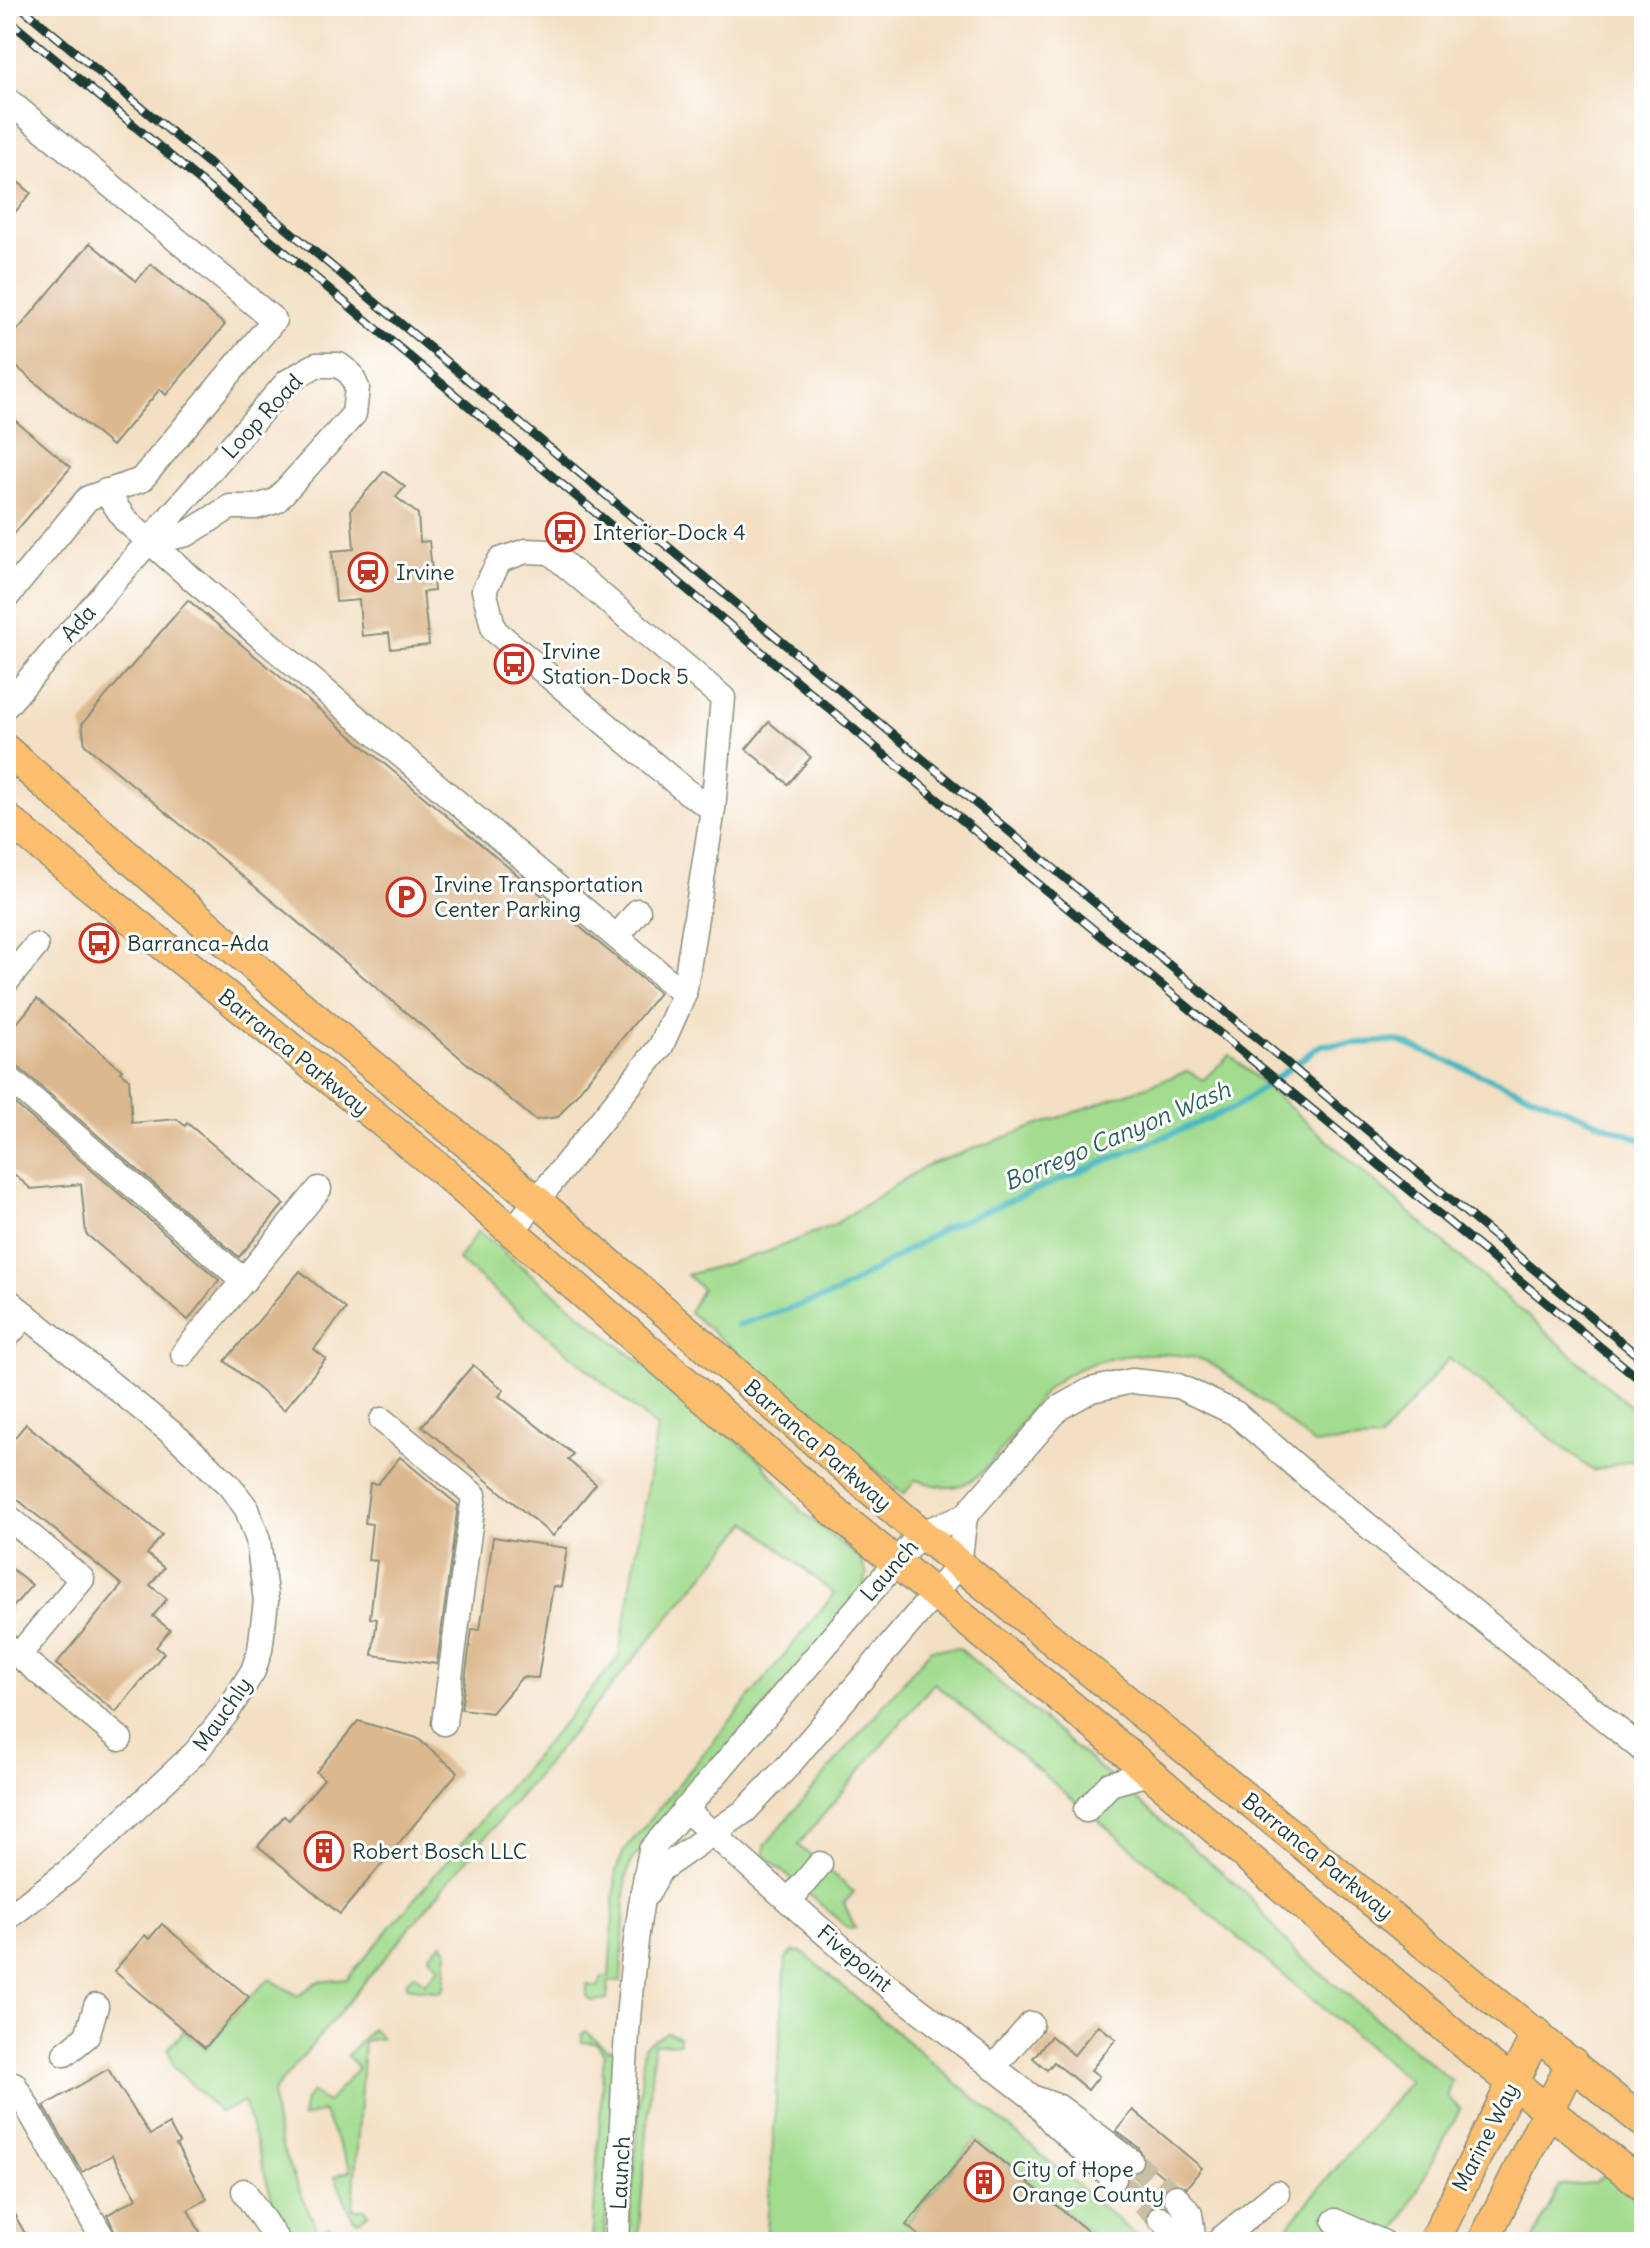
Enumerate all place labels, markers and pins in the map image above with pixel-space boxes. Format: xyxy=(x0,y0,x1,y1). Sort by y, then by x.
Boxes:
bus stop icon: Interior-Dock 4 xyxy=(544,511,586,553)
place label: Interior-Dock 4 xyxy=(593,518,746,546)
station icon: Irvine xyxy=(347,551,389,593)
place label: Irvine xyxy=(396,558,455,586)
place label: Irvine Station-Dock 5 xyxy=(542,637,689,690)
bus stop icon: Irvine Station-Dock 5 xyxy=(493,643,535,685)
place label: Irvine Transportation Center Parking xyxy=(434,870,643,923)
parking icon: Irvine Transportation Center Parking xyxy=(385,876,427,918)
bus stop icon: Barranca-Ada xyxy=(78,922,120,964)
place label: Barranca-Ada xyxy=(127,929,269,957)
building icon: Robert Bosch LLC xyxy=(303,1830,345,1872)
place label: Robert Bosch LLC xyxy=(352,1837,527,1865)
place label: City of Hope Orange County xyxy=(1012,2155,1164,2208)
building icon: City of Hope Orange County xyxy=(963,2161,1005,2203)

